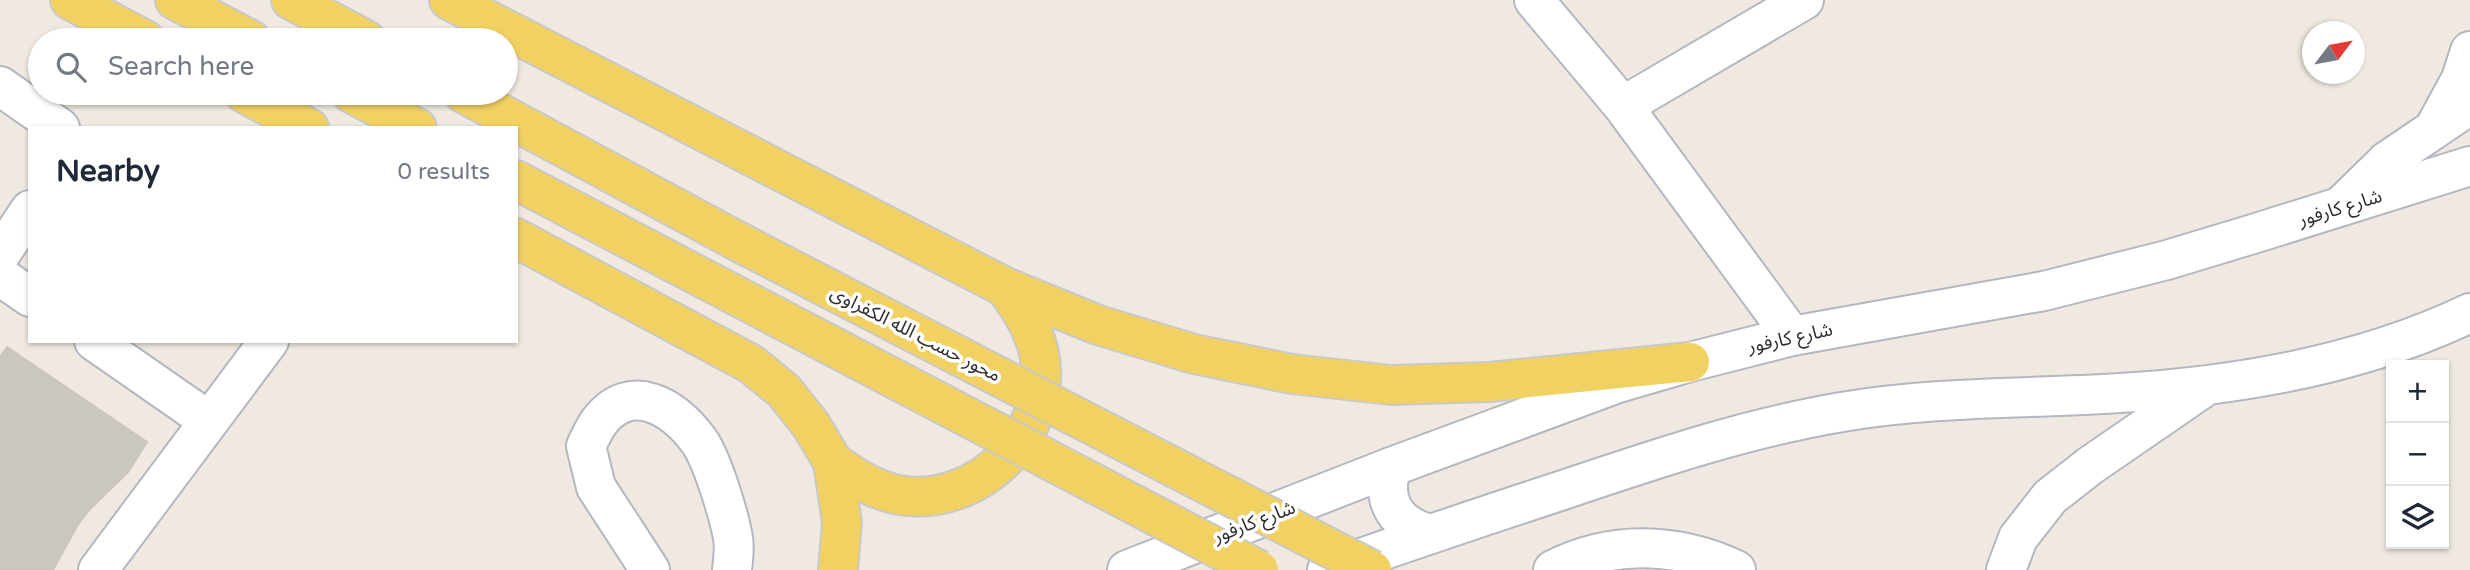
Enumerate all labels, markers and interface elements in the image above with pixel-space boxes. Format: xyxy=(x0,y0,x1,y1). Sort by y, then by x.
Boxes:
north arrow xyxy=(2302,21,2365,84)
search box xyxy=(28,28,518,105)
icon: search xyxy=(52,48,90,86)
text: Search here xyxy=(108,51,254,82)
text: Nearby xyxy=(56,153,160,190)
text: 0 results xyxy=(397,158,490,186)
street label: شارع كارفور xyxy=(2295,185,2385,233)
street label: محور حسب الله الكفراوى xyxy=(827,281,1004,386)
street label: شارع كارفور xyxy=(1745,318,1835,360)
map controls xyxy=(2386,360,2449,549)
button: + xyxy=(2386,360,2449,423)
button: − xyxy=(2386,423,2449,486)
button: layers xyxy=(2386,486,2449,549)
street label: شارع كارفور xyxy=(1209,496,1299,550)

